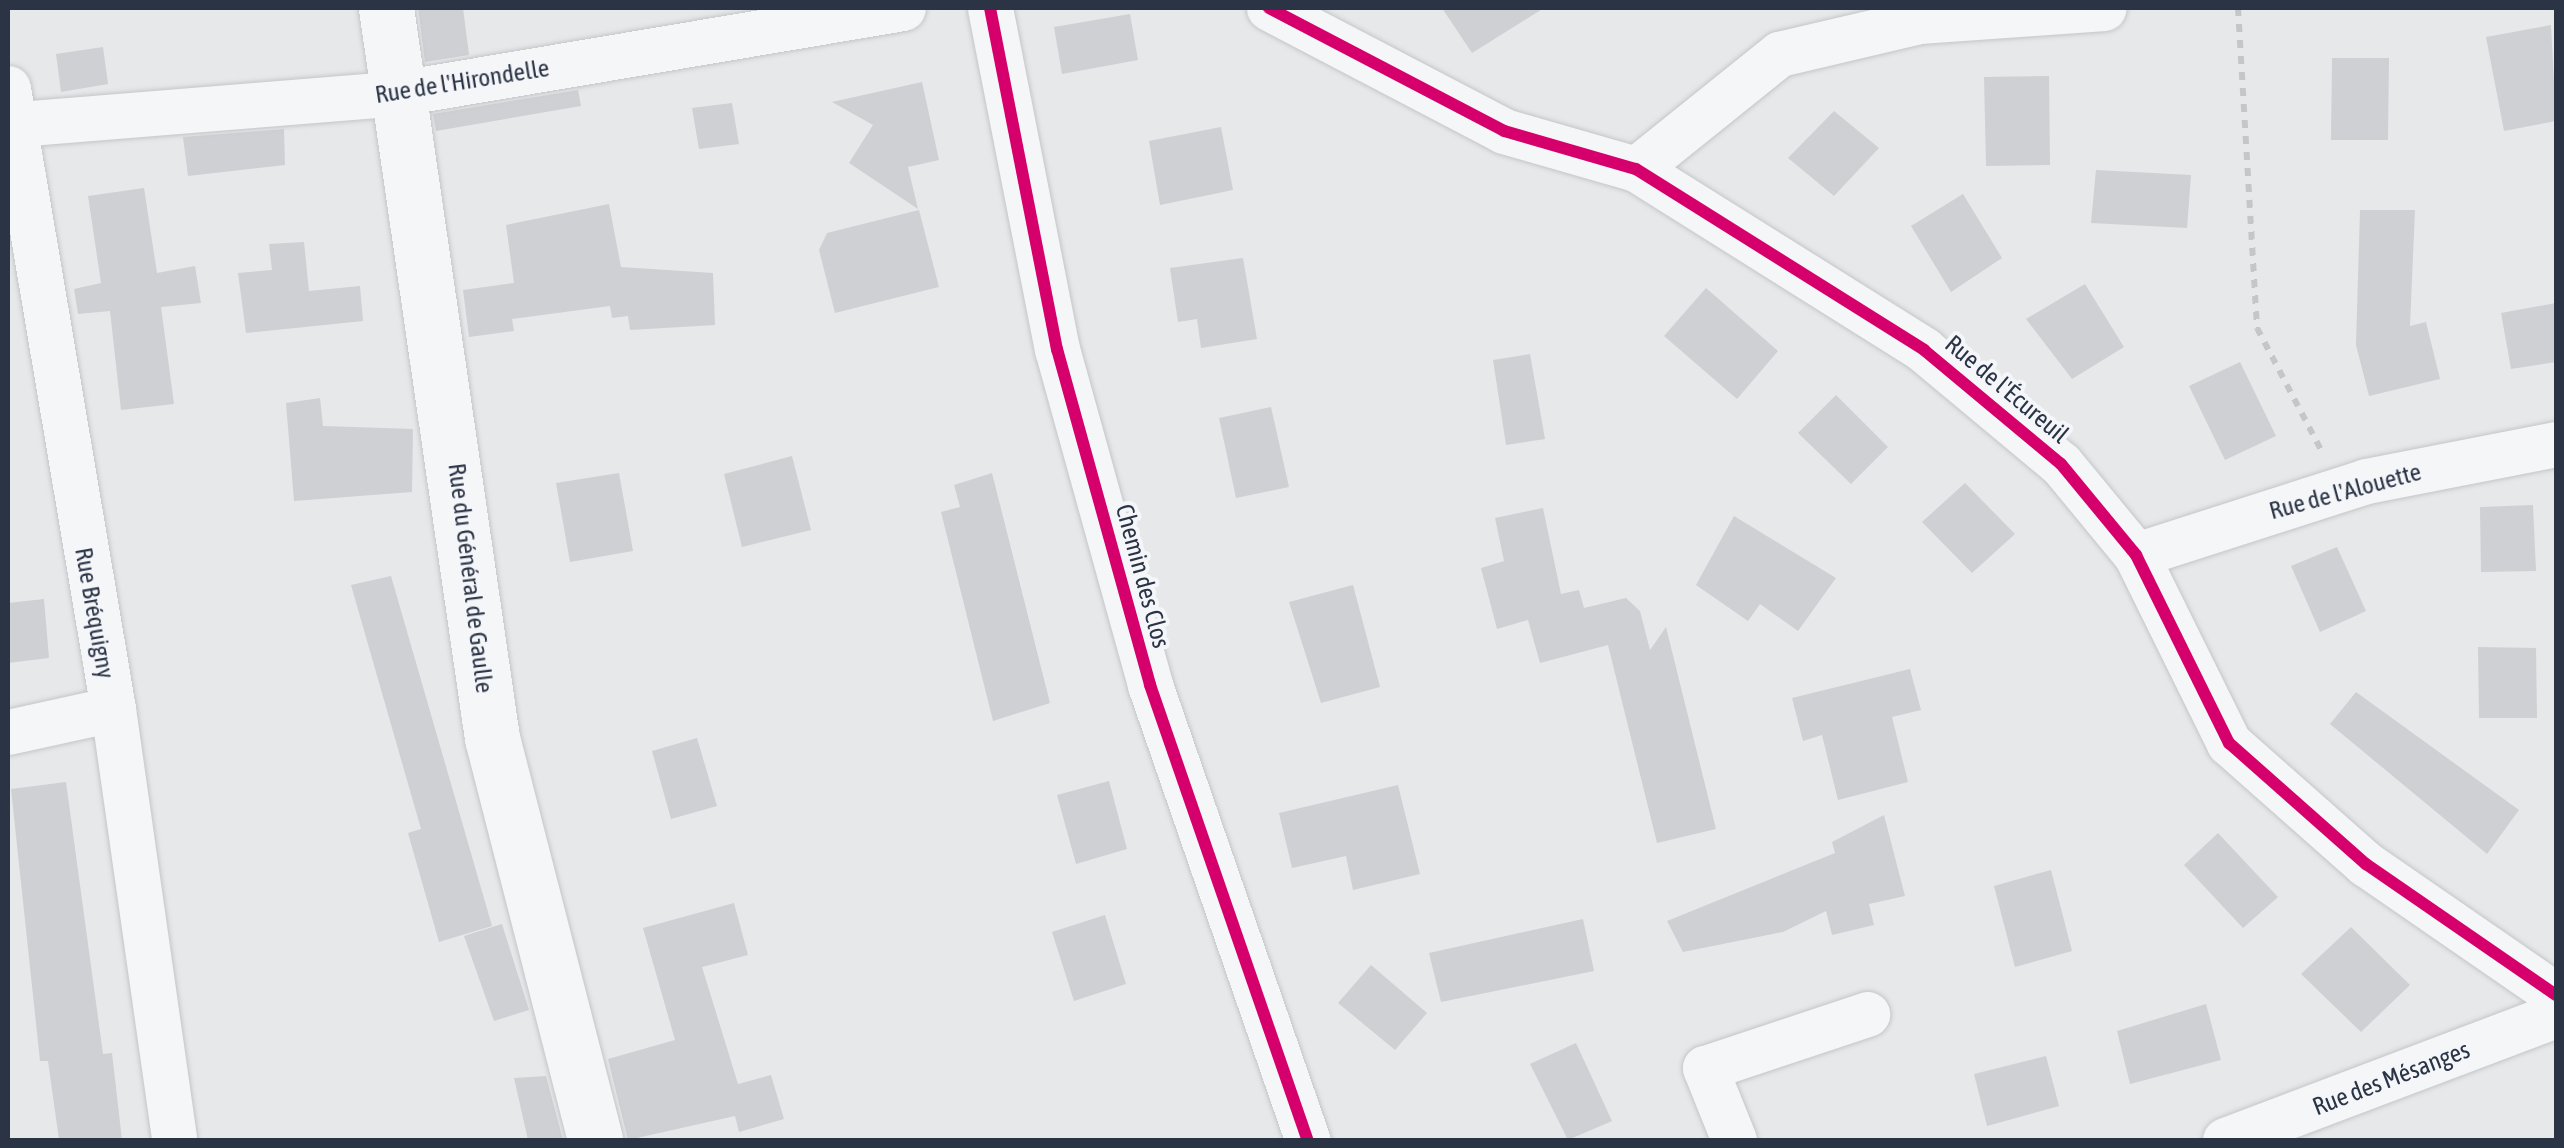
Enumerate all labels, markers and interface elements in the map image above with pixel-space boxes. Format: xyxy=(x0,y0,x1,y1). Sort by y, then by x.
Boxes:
street label: Rue de l'Hirondelle xyxy=(373,52,551,110)
street label: Rue de l'Écureuil xyxy=(1939,329,2075,449)
street label: Rue de l'Alouette xyxy=(2266,456,2424,526)
street label: Rue du Général de Gaulle xyxy=(442,461,500,695)
street label: Chemin des Clos xyxy=(1109,501,1177,651)
street label: Rue Bréquigny xyxy=(69,545,121,681)
street label: Rue des Mésanges xyxy=(2308,1034,2474,1122)

